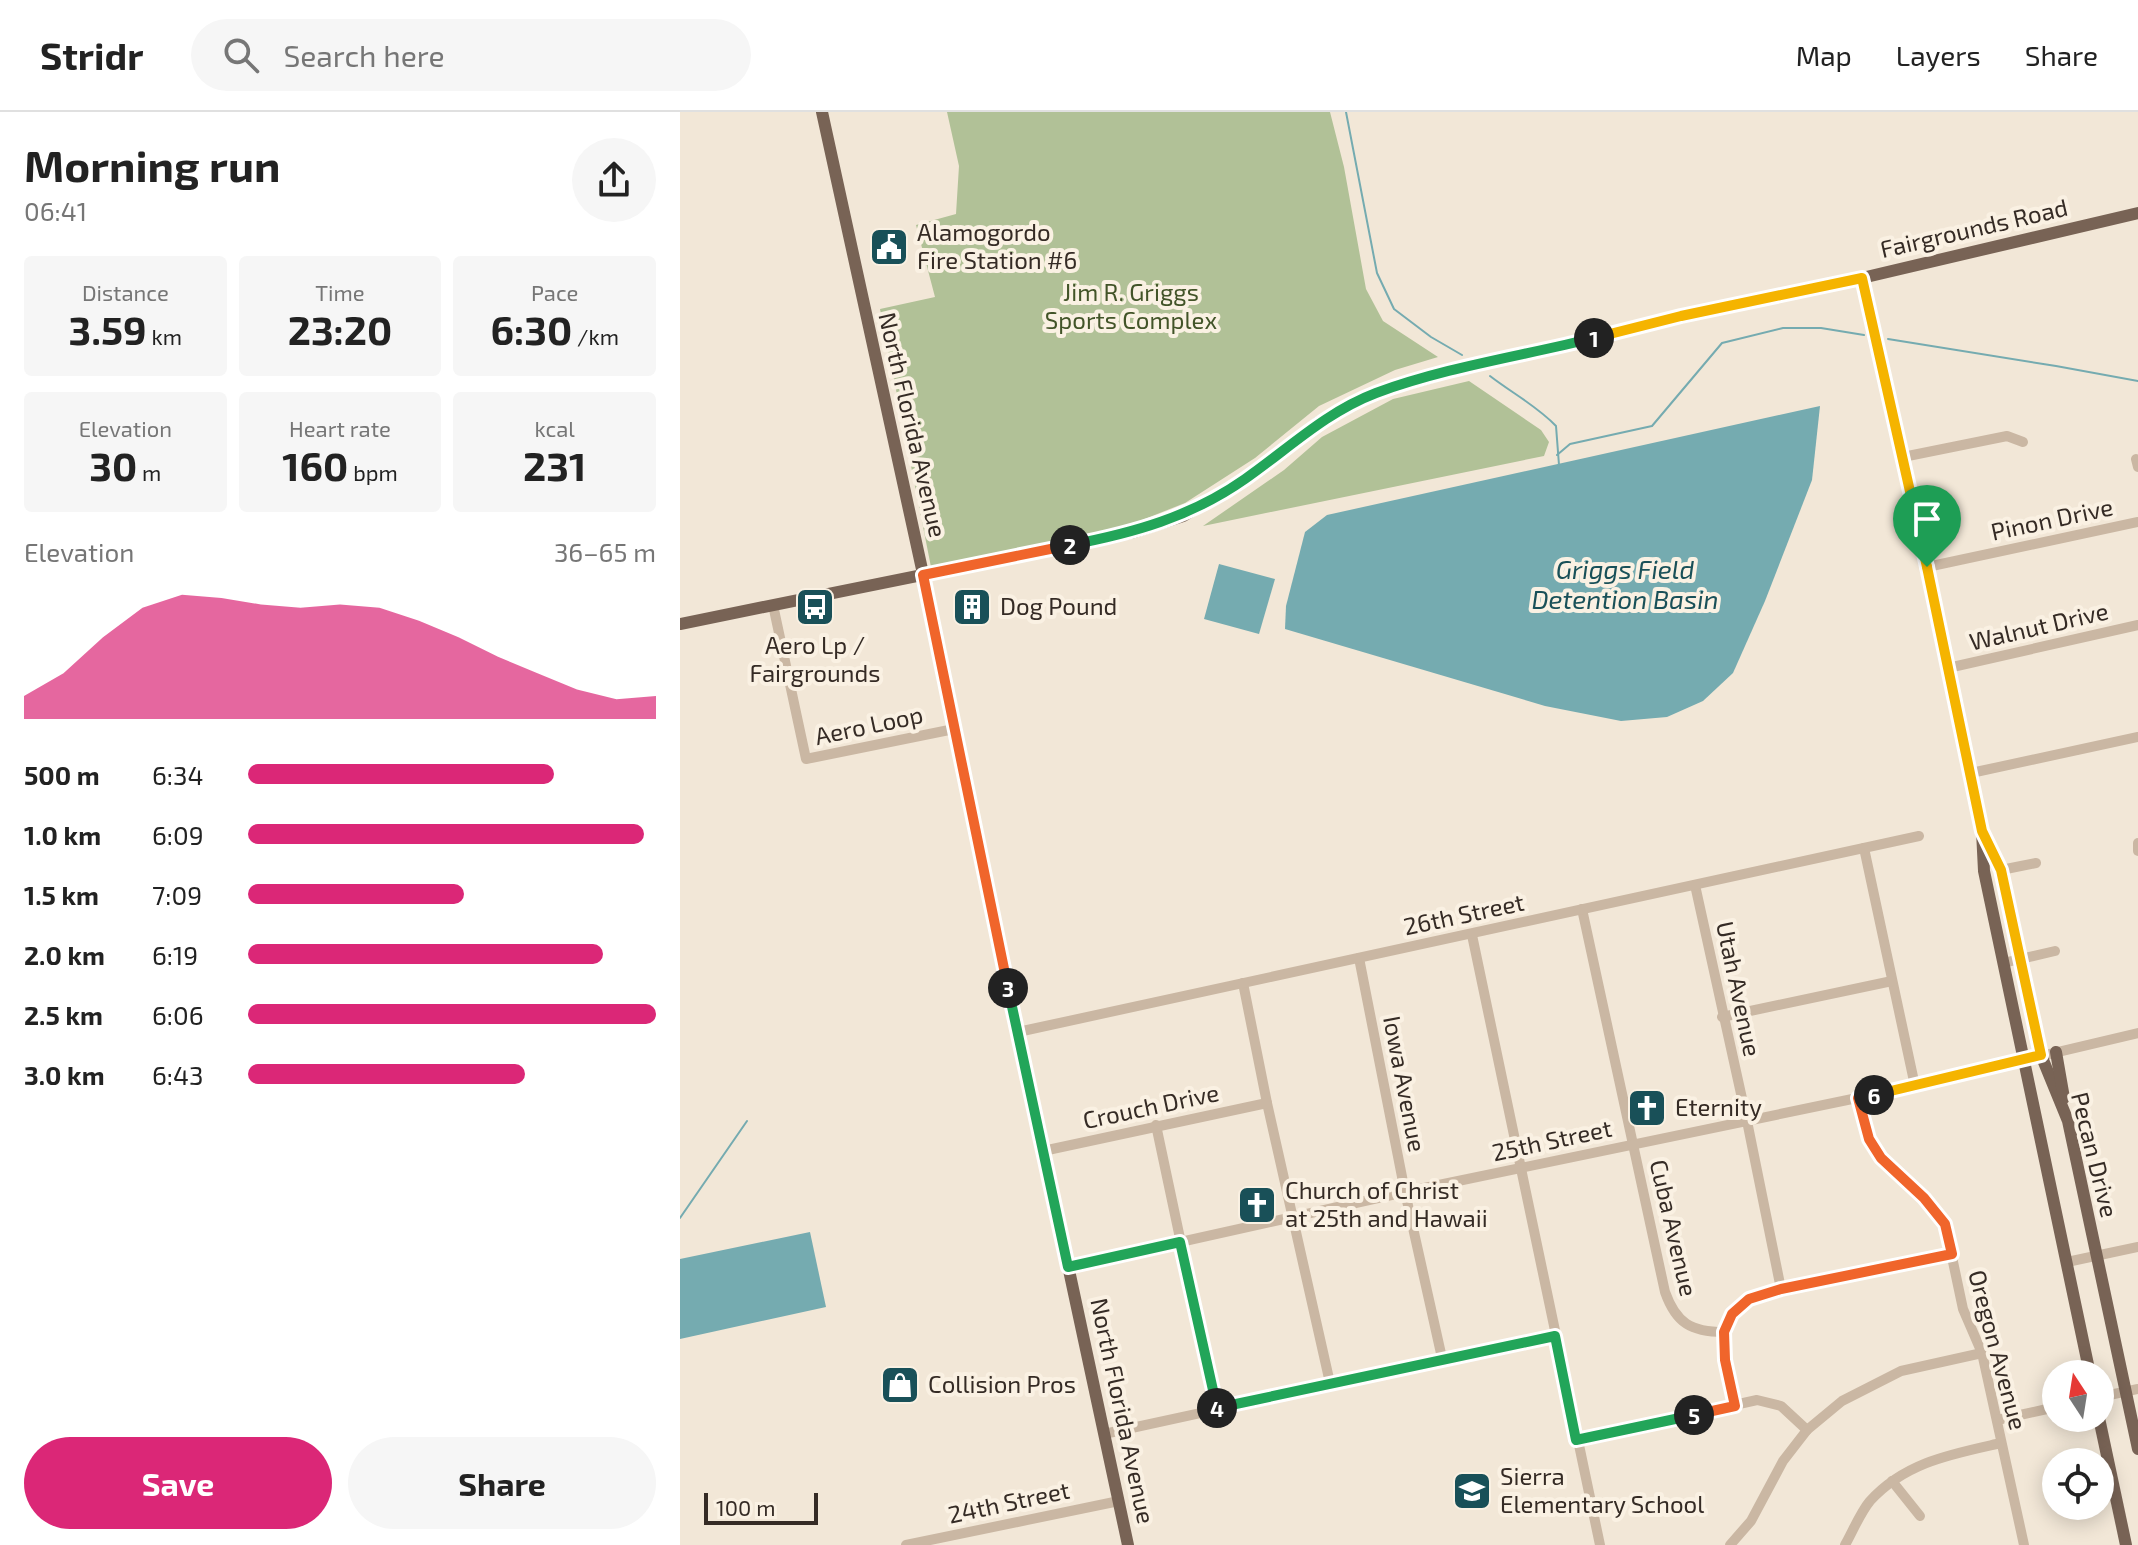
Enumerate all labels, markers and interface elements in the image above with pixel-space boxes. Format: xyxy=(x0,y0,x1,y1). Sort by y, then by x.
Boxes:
search box xyxy=(191,19,751,91)
text: Stridr xyxy=(40,32,143,78)
icon: search xyxy=(219,33,263,77)
text: Search here xyxy=(283,37,445,73)
text: Map xyxy=(1796,38,1852,72)
text: Layers xyxy=(1896,38,1981,72)
text: Share xyxy=(2025,38,2098,72)
text: Morning run xyxy=(24,138,280,191)
button: share xyxy=(572,138,656,222)
street label: Fairgrounds Road xyxy=(1877,192,2070,263)
text: 06:41 xyxy=(24,195,87,226)
place label: Alamogordo Fire Station #6 xyxy=(917,217,1077,274)
public building icon: Alamogordo Fire Station #6 xyxy=(868,226,910,268)
park label: Jim R. Griggs Sports Complex xyxy=(1045,277,1217,334)
text: Distance xyxy=(82,279,169,305)
text: Time xyxy=(315,279,365,305)
text: Pace xyxy=(531,279,578,305)
text: 3.59 xyxy=(69,305,147,353)
text: 23:20 xyxy=(288,305,392,353)
text: 6:30 xyxy=(490,305,572,353)
street label: North Florida Avenue xyxy=(873,309,953,540)
pin: 1 xyxy=(1574,318,1614,358)
text: km xyxy=(147,323,182,349)
text: /km xyxy=(572,323,619,349)
text: 1 xyxy=(1589,325,1599,351)
text: Elevation xyxy=(79,415,172,441)
text: Heart rate xyxy=(289,415,391,441)
text: kcal xyxy=(535,415,575,441)
text: 30 xyxy=(89,441,137,489)
text: 160 xyxy=(282,441,348,489)
text: 231 xyxy=(523,441,586,489)
text: m xyxy=(137,459,161,485)
text: bpm xyxy=(348,459,398,485)
pin xyxy=(1893,485,1961,567)
street label: Pinon Drive xyxy=(1988,491,2115,546)
icon: arrive xyxy=(1905,497,1949,541)
pin: 2 xyxy=(1050,525,1090,565)
text: 2 xyxy=(1064,532,1076,558)
text: Elevation xyxy=(24,536,134,567)
text: 36–65 m xyxy=(554,536,656,567)
water label: Griggs Field Detention Basin xyxy=(1531,553,1719,614)
bus stop icon: Aero Lp / Fairgrounds xyxy=(794,586,836,628)
building icon: Dog Pound xyxy=(951,586,993,628)
place label: Dog Pound xyxy=(1000,591,1117,620)
street label: Walnut Drive xyxy=(1966,595,2111,656)
place label: Aero Lp / Fairgrounds xyxy=(750,630,880,687)
street label: Aero Loop xyxy=(812,699,925,750)
text: 500 m xyxy=(24,759,100,790)
text: 6:34 xyxy=(152,759,203,790)
text: 1.0 km xyxy=(24,819,101,850)
text: 6:09 xyxy=(152,819,204,850)
text: 1.5 km xyxy=(24,879,99,910)
text: 7:09 xyxy=(152,879,202,910)
street label: 26th Street xyxy=(1401,887,1527,940)
street label: Utah Avenue xyxy=(1711,918,1768,1059)
text: 2.0 km xyxy=(24,939,105,970)
text: 6:19 xyxy=(152,939,198,970)
pin: 3 xyxy=(988,968,1028,1008)
text: 3 xyxy=(1002,975,1014,1001)
text: 2.5 km xyxy=(24,999,103,1030)
text: 6:06 xyxy=(152,999,204,1030)
street label: Iowa Avenue xyxy=(1378,1013,1433,1154)
text: 3.0 km xyxy=(24,1059,105,1090)
text: 6:43 xyxy=(152,1059,203,1090)
pin: 6 xyxy=(1854,1075,1894,1115)
street label: Crouch Drive xyxy=(1080,1077,1221,1134)
text: 6 xyxy=(1868,1082,1880,1108)
church icon: Eternity xyxy=(1626,1087,1668,1129)
street label: Pecan Drive xyxy=(2066,1089,2125,1220)
place label: Eternity xyxy=(1675,1092,1762,1121)
street label: 25th Street xyxy=(1489,1113,1614,1166)
street label: Cuba Avenue xyxy=(1645,1156,1704,1299)
place label: Church of Christ at 25th and Hawaii xyxy=(1285,1175,1488,1232)
church icon: Church of Christ at 25th and Hawaii xyxy=(1236,1184,1278,1226)
street label: Oregon Avenue xyxy=(1963,1267,2034,1433)
street label: North Florida Avenue xyxy=(1085,1295,1162,1526)
north arrow xyxy=(2042,1360,2114,1432)
map controls xyxy=(2042,1360,2114,1520)
shop icon: Collision Pros xyxy=(879,1364,921,1406)
place label: Collision Pros xyxy=(928,1369,1076,1398)
pin: 4 xyxy=(1197,1388,1237,1428)
text: 4 xyxy=(1210,1395,1224,1421)
pin: 5 xyxy=(1674,1395,1714,1435)
text: 5 xyxy=(1688,1402,1700,1428)
button: Save xyxy=(24,1437,332,1529)
button: Share xyxy=(348,1437,656,1529)
button: locate xyxy=(2042,1448,2114,1520)
place label: Sierra Elementary School xyxy=(1500,1461,1704,1518)
school or university icon: Sierra Elementary School xyxy=(1451,1470,1493,1512)
street label: 24th Street xyxy=(945,1475,1072,1529)
scale bar xyxy=(704,1489,818,1525)
text: 100 m xyxy=(716,1494,775,1520)

